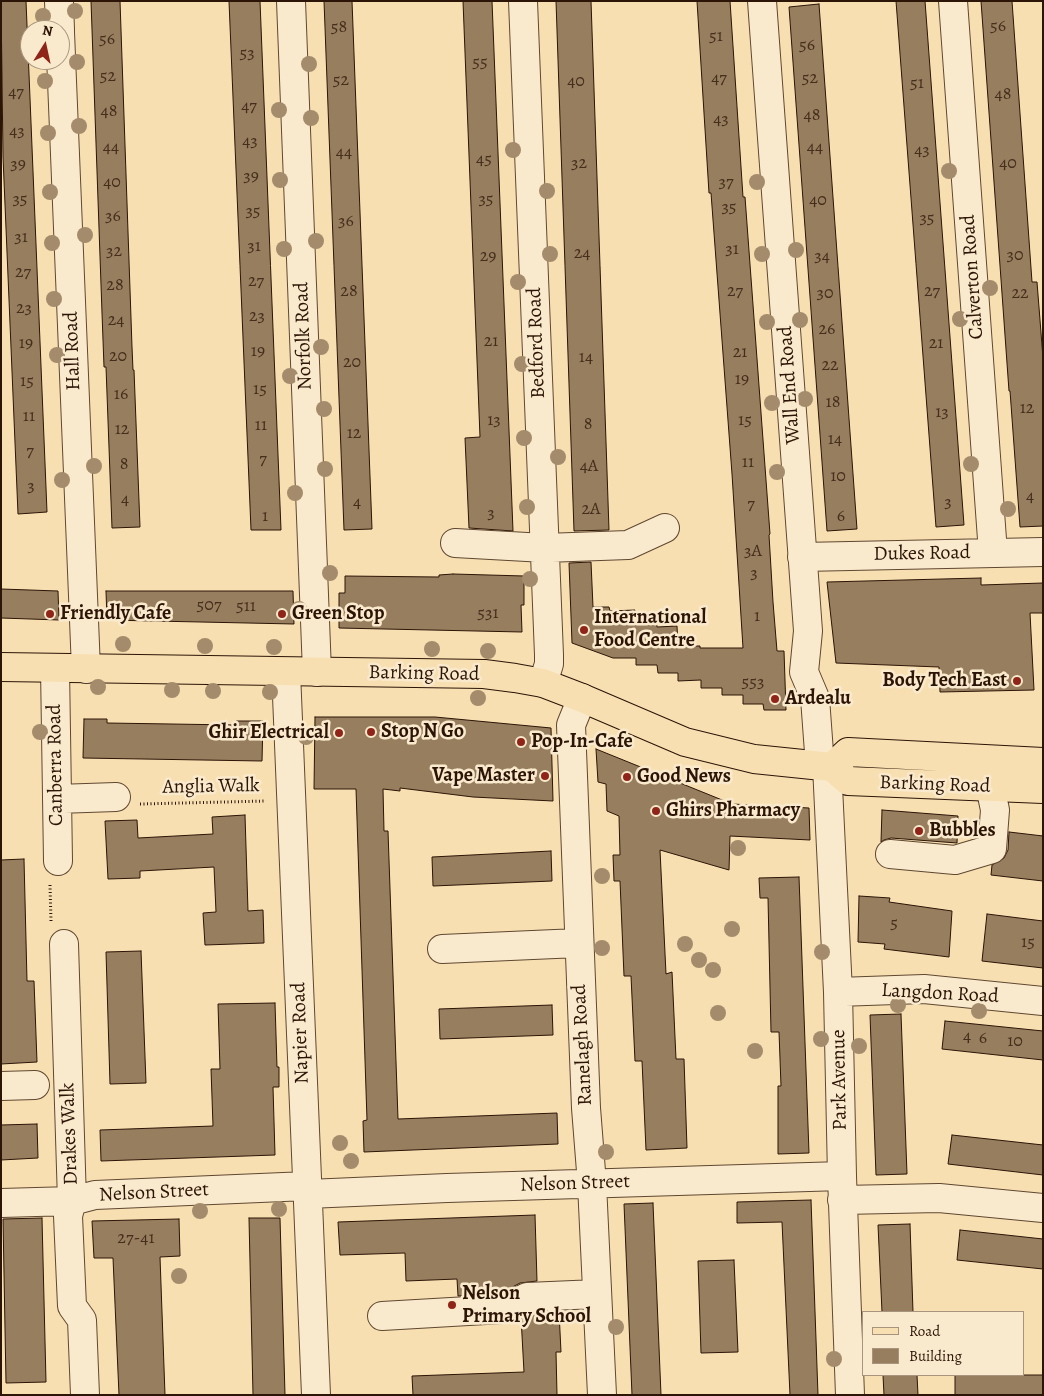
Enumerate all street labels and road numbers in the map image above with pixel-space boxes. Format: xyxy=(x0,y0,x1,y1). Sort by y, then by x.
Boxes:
street label: Calverton Road xyxy=(957,214,989,340)
street label: Norfolk Road xyxy=(290,282,318,390)
street label: Bedford Road xyxy=(523,287,551,399)
street label: Hall Road xyxy=(60,311,86,391)
street label: Wall End Road xyxy=(774,325,806,445)
street label: Dukes Road xyxy=(873,541,971,567)
street label: Barking Road xyxy=(368,661,480,687)
street label: Canberra Road xyxy=(43,704,69,826)
street label: Barking Road xyxy=(879,771,991,799)
street label: Anglia Walk xyxy=(162,774,260,800)
street label: Langdon Road xyxy=(881,979,999,1009)
street label: Napier Road xyxy=(287,982,315,1084)
street label: Ranelagh Road xyxy=(568,984,598,1106)
street label: Park Avenue xyxy=(827,1029,853,1131)
street label: Drakes Walk xyxy=(56,1082,84,1186)
street label: Nelson Street xyxy=(520,1170,630,1198)
street label: Nelson Street xyxy=(98,1178,210,1208)

